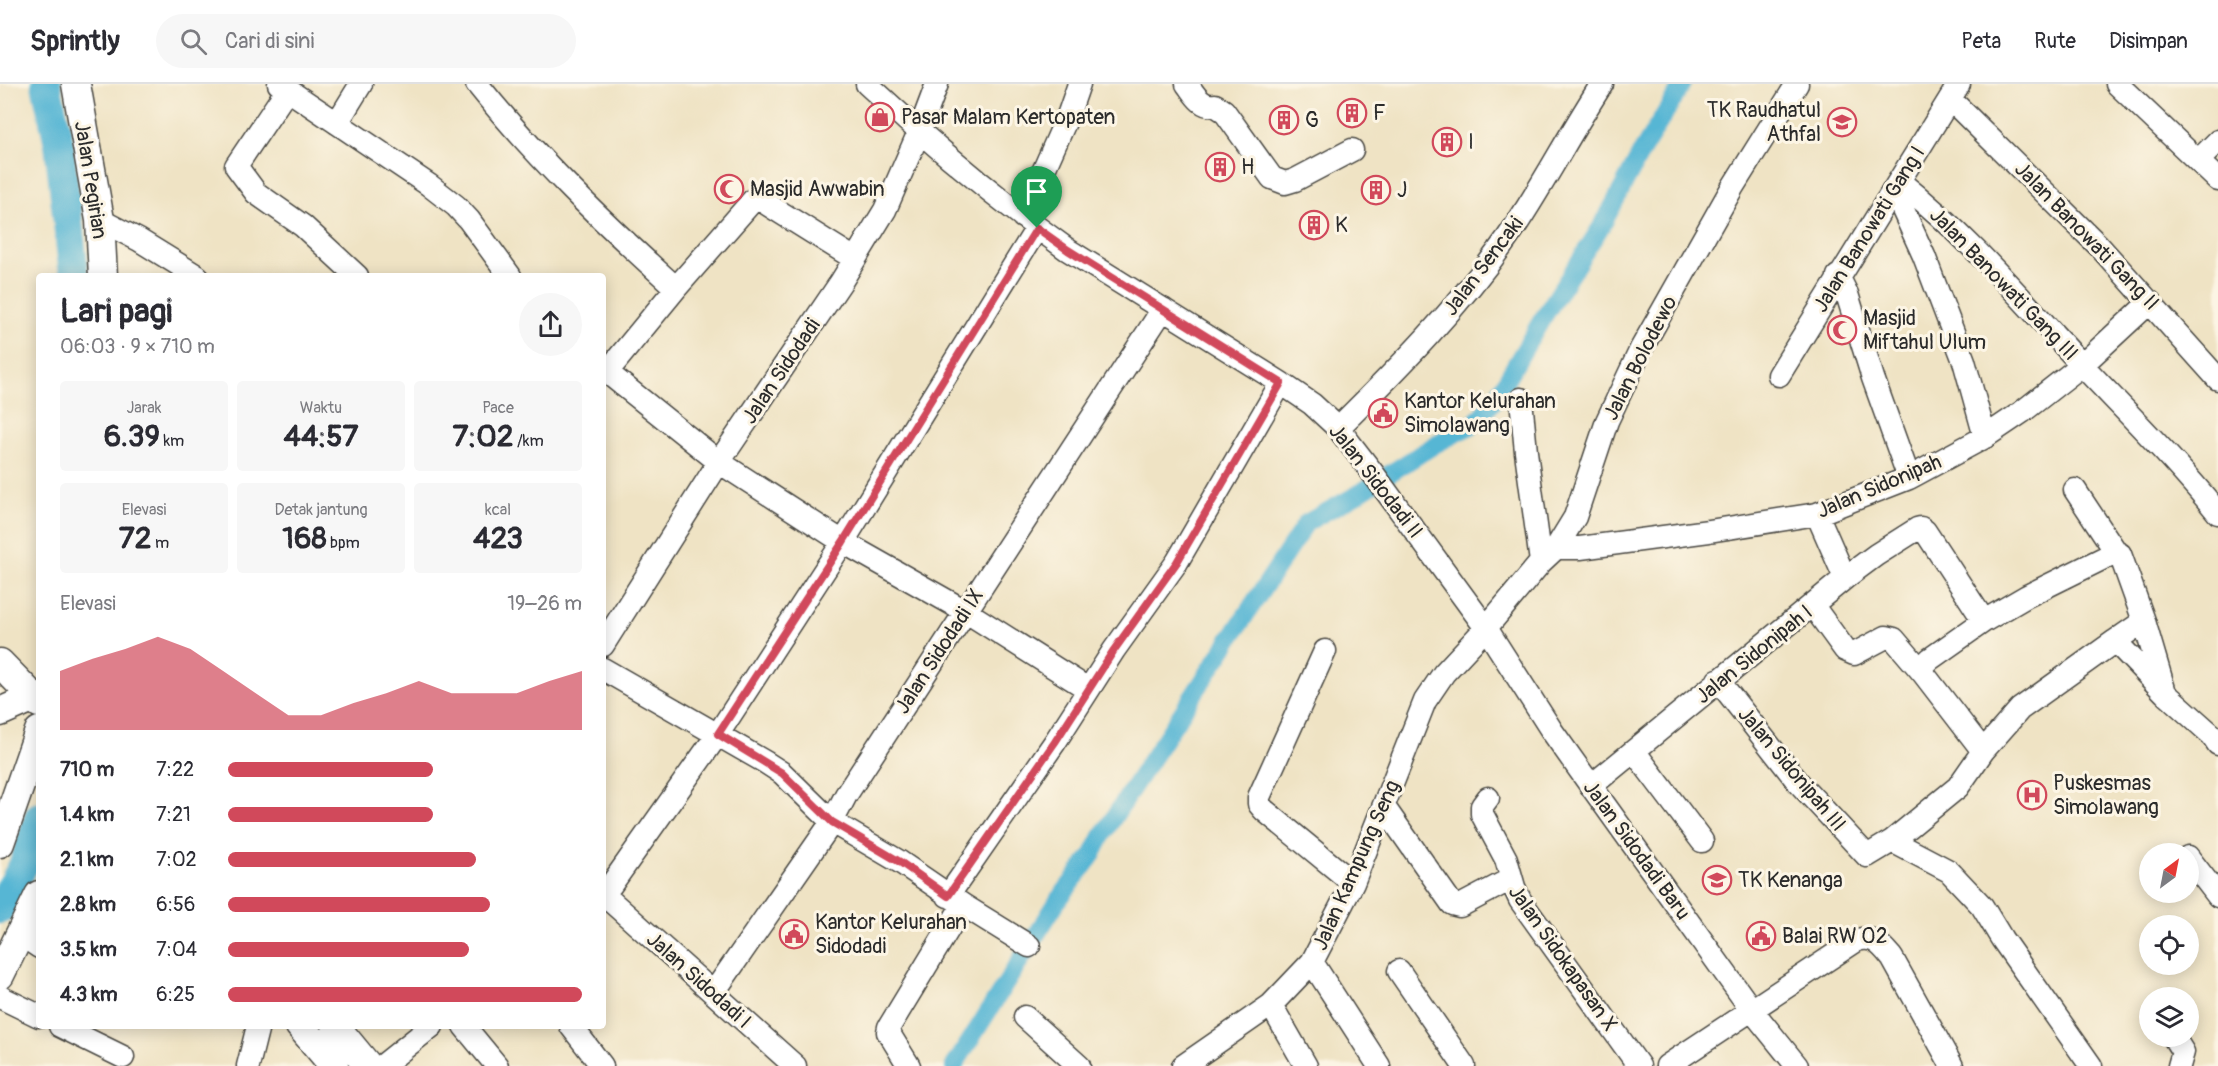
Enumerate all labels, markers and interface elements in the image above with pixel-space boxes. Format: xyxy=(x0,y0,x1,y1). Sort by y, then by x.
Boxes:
search box xyxy=(156,14,576,68)
text: Sprintly xyxy=(30,24,120,59)
icon: search xyxy=(177,25,210,58)
text: Cari di sini xyxy=(225,27,314,55)
text: Peta xyxy=(1961,28,2001,55)
text: Rute xyxy=(2034,28,2076,55)
text: Disimpan xyxy=(2109,28,2188,55)
building icon: F xyxy=(1336,97,1368,129)
place label: TK Raudhatul Athfal xyxy=(1707,97,1821,148)
place label: F xyxy=(1373,100,1386,127)
shop icon: Pasar Malam Kertopaten xyxy=(864,101,896,133)
place label: Pasar Malam Kertopaten xyxy=(901,104,1115,131)
building icon: G xyxy=(1268,104,1300,136)
school or university icon: TK Raudhatul Athfal xyxy=(1826,106,1858,138)
place label: G xyxy=(1305,107,1319,134)
street label: Jalan Pegirian xyxy=(68,119,113,241)
building icon: I xyxy=(1431,126,1463,158)
place label: I xyxy=(1468,129,1474,156)
street label: Jalan Banowati Gang I xyxy=(1807,141,1931,317)
building icon: H xyxy=(1204,151,1236,183)
place label: H xyxy=(1241,154,1254,181)
street label: Jalan Banowati Gang II xyxy=(2009,156,2165,317)
pin xyxy=(1011,166,1062,228)
mosque icon: Masjid Awwabin xyxy=(713,173,745,205)
building icon: J xyxy=(1360,174,1392,206)
icon: arrive xyxy=(1020,175,1053,208)
place label: Masjid Awwabin xyxy=(750,176,885,203)
place label: J xyxy=(1397,177,1407,204)
street label: Jalan Banowati Gang III xyxy=(1924,202,2084,367)
building icon: K xyxy=(1298,209,1330,241)
street label: Jalan Sencaki xyxy=(1437,211,1530,321)
place label: K xyxy=(1335,212,1348,239)
text: Lari pagi xyxy=(60,291,172,332)
street label: Jalan Bolodewo xyxy=(1598,291,1683,425)
button: share xyxy=(519,293,582,356)
place label: Masjid Miftahul Ulum xyxy=(1863,305,1986,356)
street label: Jalan Sidodadi xyxy=(736,313,827,429)
mosque icon: Masjid Miftahul Ulum xyxy=(1826,314,1858,346)
text: 06:03 · 9 × 710 m xyxy=(60,334,215,359)
place label: Kantor Kelurahan Simolawang xyxy=(1404,388,1556,439)
public building icon: Kantor Kelurahan Simolawang xyxy=(1367,397,1399,429)
text: Jarak xyxy=(127,398,161,418)
text: Waktu xyxy=(300,398,342,418)
text: Pace xyxy=(482,398,514,418)
text: 6.39 xyxy=(104,418,160,455)
text: 44:57 xyxy=(284,418,358,455)
text: 7:02 xyxy=(452,418,514,455)
street label: Jalan Sidodadi II xyxy=(1322,419,1429,544)
text: km xyxy=(160,431,184,451)
text: /km xyxy=(514,431,544,451)
street label: Jalan Sidonipah xyxy=(1813,448,1945,525)
text: Elevasi xyxy=(122,500,166,520)
text: Detak jantung xyxy=(274,500,368,520)
text: kcal xyxy=(485,500,511,520)
text: 72 xyxy=(119,520,151,557)
text: 168 xyxy=(282,520,327,557)
text: 423 xyxy=(473,520,523,557)
text: m xyxy=(151,533,169,553)
text: bpm xyxy=(327,533,360,553)
street label: Jalan Sidodadi IX xyxy=(889,584,990,719)
text: Elevasi xyxy=(60,591,116,616)
text: 19–26 m xyxy=(507,591,582,616)
street label: Jalan Sidonipah I xyxy=(1690,599,1818,710)
street label: Jalan Sidonipah III xyxy=(1732,701,1852,837)
text: 710 m xyxy=(60,757,114,782)
text: 7:22 xyxy=(156,757,194,782)
place label: Puskesmas Simolawang xyxy=(2053,770,2159,821)
street label: Jalan Sidodadi Baru xyxy=(1577,775,1696,925)
street label: Jalan Kampung Seng xyxy=(1307,776,1406,955)
hospital icon: Puskesmas Simolawang xyxy=(2016,779,2048,811)
text: 1.4 km xyxy=(60,802,114,827)
text: 7:21 xyxy=(156,802,191,827)
north arrow xyxy=(2139,843,2199,903)
map controls xyxy=(2139,843,2199,1047)
text: 2.1 km xyxy=(60,847,114,872)
text: 7:02 xyxy=(156,847,197,872)
school or university icon: TK Kenanga xyxy=(1701,864,1733,896)
place label: TK Kenanga xyxy=(1738,867,1843,894)
street label: Jalan Sidokapasan X xyxy=(1502,880,1623,1037)
text: 2.8 km xyxy=(60,892,116,917)
text: 6:56 xyxy=(156,892,195,917)
place label: Kantor Kelurahan Sidodadi xyxy=(815,909,967,960)
button: locate xyxy=(2139,915,2199,975)
public building icon: Kantor Kelurahan Sidodadi xyxy=(778,918,810,950)
public building icon: Balai RW 02 xyxy=(1745,920,1777,952)
place label: Balai RW 02 xyxy=(1782,923,1887,950)
street label: Jalan Sidodadi I xyxy=(641,926,757,1035)
text: 3.5 km xyxy=(60,937,117,962)
text: 7:04 xyxy=(156,937,197,962)
text: 4.3 km xyxy=(60,982,118,1007)
text: 6:25 xyxy=(156,982,195,1007)
button: layers xyxy=(2139,987,2199,1047)

